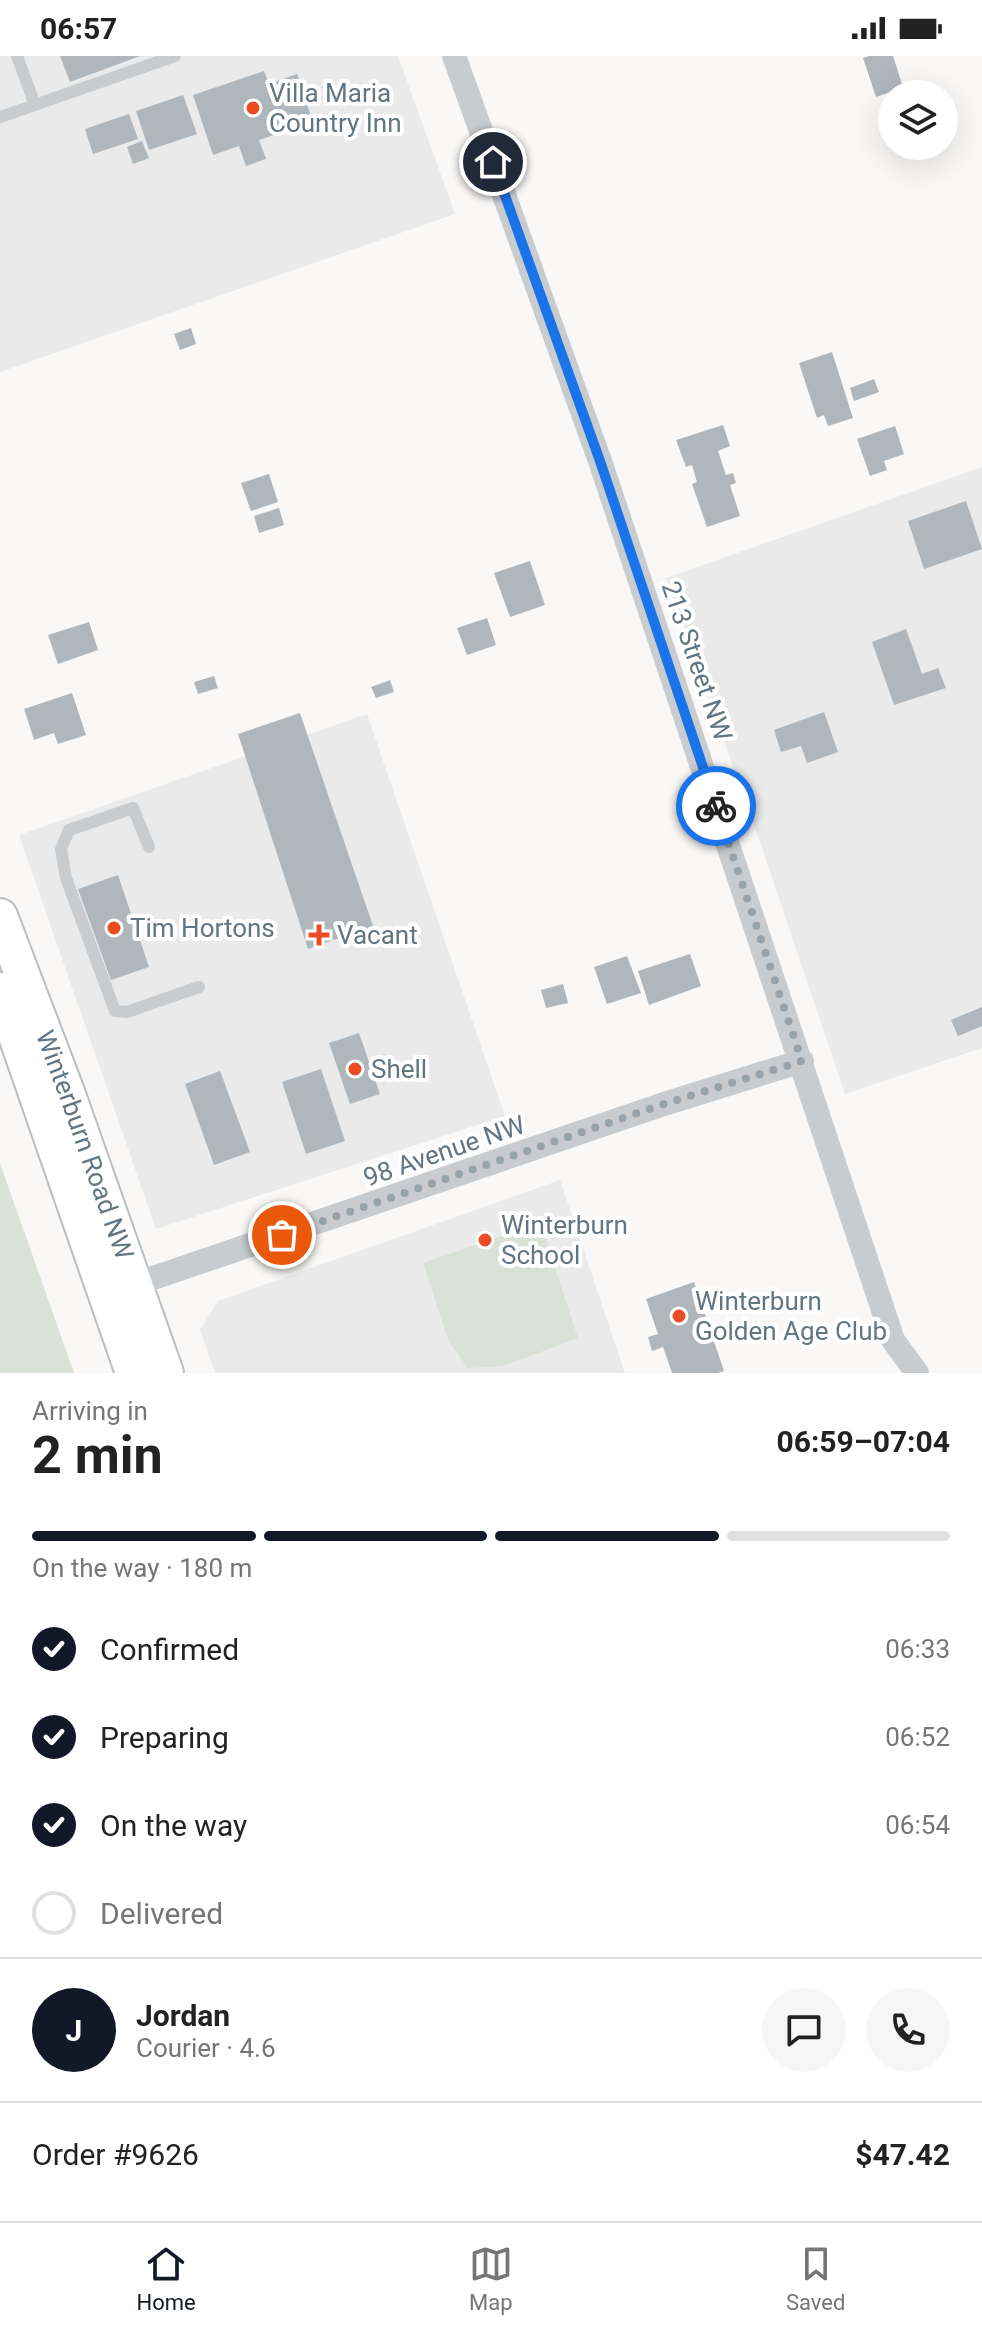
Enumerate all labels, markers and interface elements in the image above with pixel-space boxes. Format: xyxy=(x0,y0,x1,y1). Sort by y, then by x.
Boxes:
text: 06:57 xyxy=(40,11,117,46)
place label: Villa Maria Country Inn xyxy=(269,78,402,138)
map controls xyxy=(878,80,958,160)
button: layers xyxy=(878,80,958,160)
marker: Villa Maria Country Inn xyxy=(244,99,262,117)
pin xyxy=(459,128,527,196)
icon: home xyxy=(471,140,515,184)
street label: 213 Street NW xyxy=(656,577,738,745)
courier xyxy=(676,766,756,846)
icon: bike xyxy=(694,784,738,828)
place label: Tim Hortons xyxy=(130,913,275,943)
marker: Tim Hortons xyxy=(105,919,123,937)
place label: Vacant xyxy=(337,920,418,950)
marker: Vacant xyxy=(308,924,330,946)
street label: Winterburn Road NW xyxy=(30,1026,140,1263)
place label: Shell xyxy=(371,1054,427,1084)
marker: Shell xyxy=(346,1060,364,1078)
street label: 98 Avenue NW xyxy=(359,1109,529,1193)
pin xyxy=(248,1201,316,1269)
place label: Winterburn School xyxy=(501,1210,628,1270)
icon: bag xyxy=(260,1213,304,1257)
marker: Winterburn School xyxy=(476,1231,494,1249)
place label: Winterburn Golden Age Club xyxy=(695,1286,887,1346)
marker: Winterburn Golden Age Club xyxy=(670,1307,688,1325)
text: Arriving in xyxy=(32,1396,148,1426)
text: 06:59–07:04 xyxy=(776,1424,950,1459)
text: 2 min xyxy=(32,1425,163,1486)
text: On the way · 180 m xyxy=(32,1553,252,1583)
icon: check xyxy=(32,1627,76,1671)
text: Confirmed xyxy=(100,1632,239,1667)
text: 06:33 xyxy=(885,1634,950,1664)
icon: check xyxy=(32,1715,76,1759)
text: Preparing xyxy=(100,1720,229,1755)
text: 06:52 xyxy=(885,1722,950,1752)
icon: check xyxy=(32,1803,76,1847)
text: On the way xyxy=(100,1808,247,1843)
text: 06:54 xyxy=(885,1810,950,1840)
text: Delivered xyxy=(100,1896,223,1931)
button: chat xyxy=(762,1988,846,2072)
button: phone xyxy=(866,1988,950,2072)
text: Jordan xyxy=(136,1998,230,2033)
text: J xyxy=(66,2013,82,2048)
text: Courier · 4.6 xyxy=(136,2033,276,2063)
text: Order #9626 xyxy=(32,2137,199,2172)
text: $47.42 xyxy=(855,2137,950,2172)
tab: Home xyxy=(137,2242,196,2315)
tab: Map xyxy=(469,2242,513,2315)
tab: Saved xyxy=(786,2242,845,2315)

